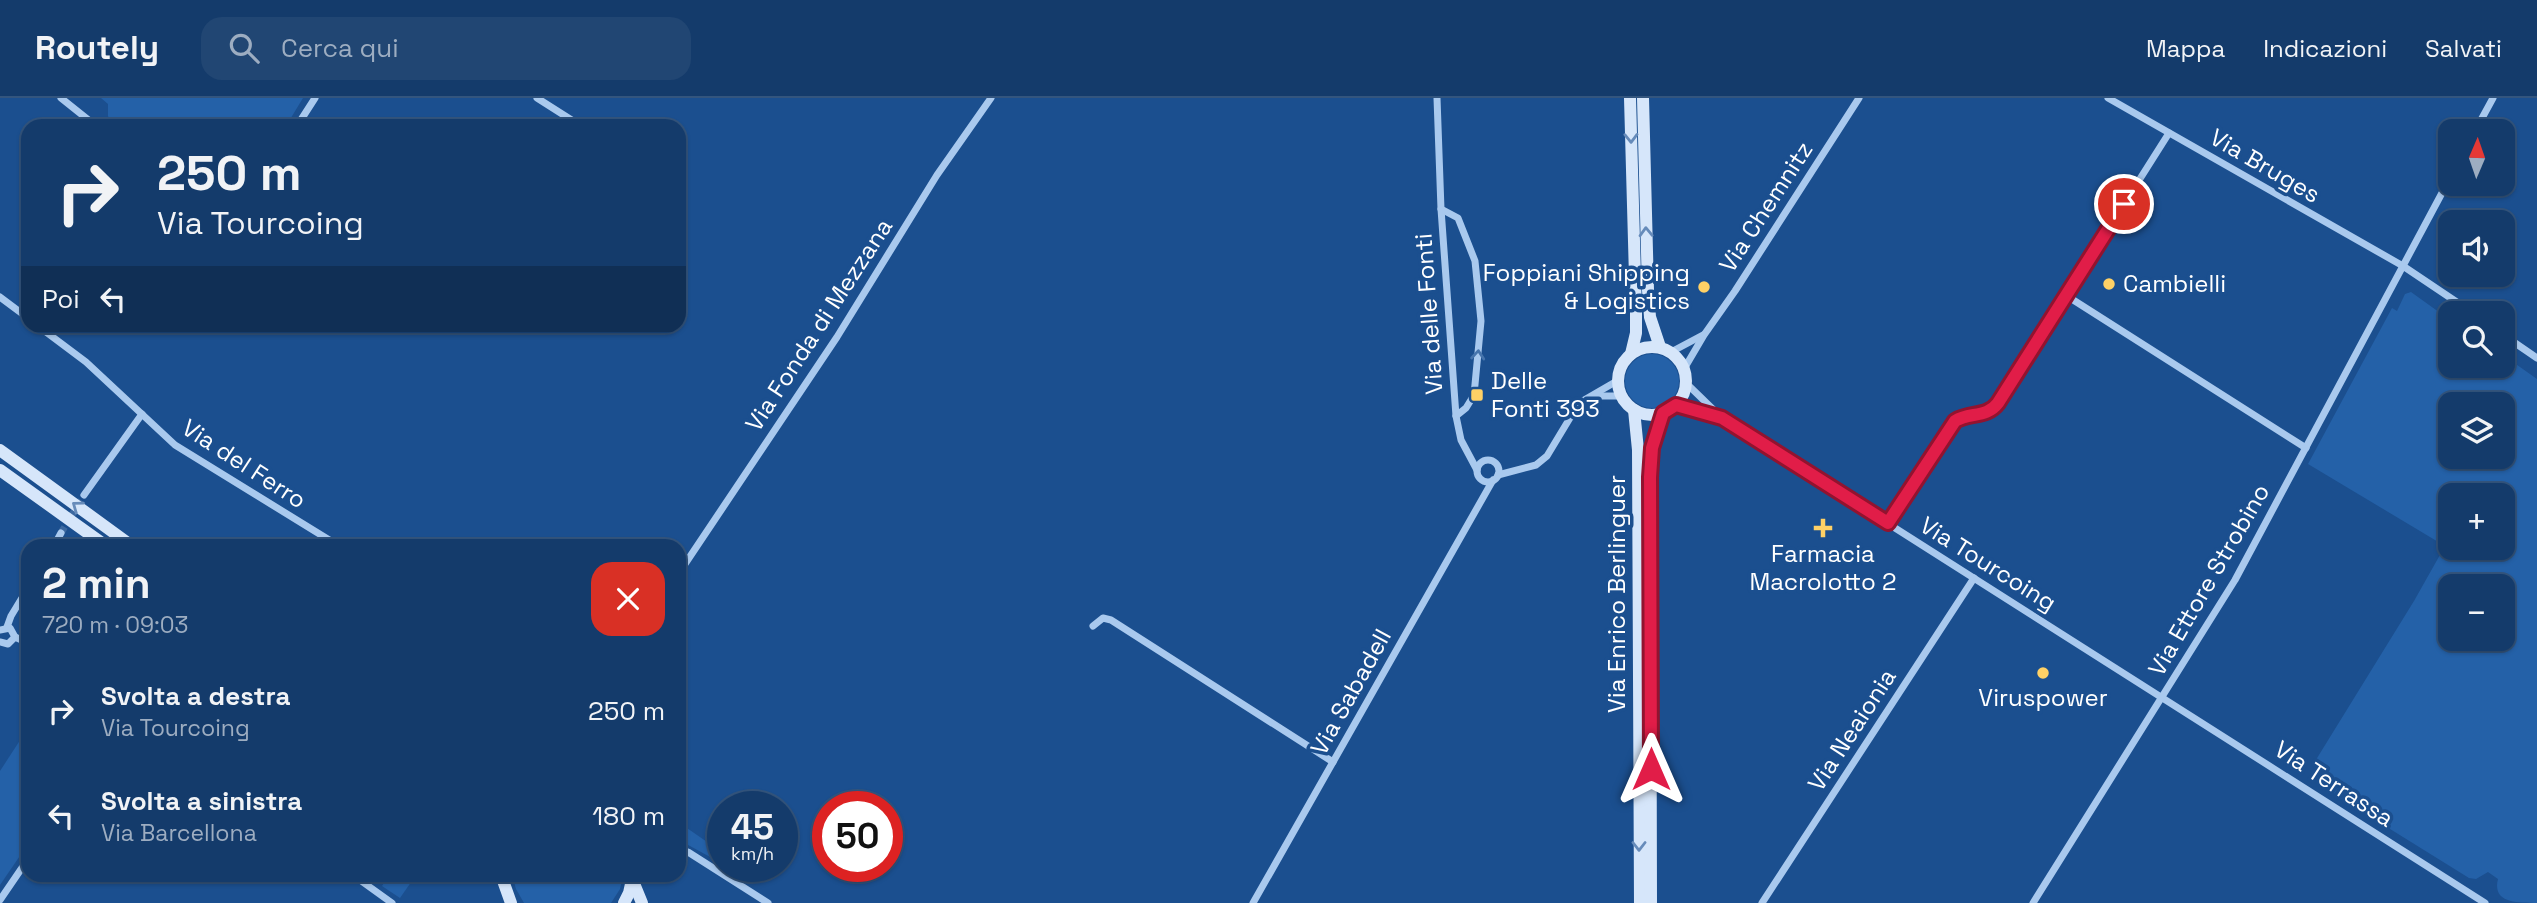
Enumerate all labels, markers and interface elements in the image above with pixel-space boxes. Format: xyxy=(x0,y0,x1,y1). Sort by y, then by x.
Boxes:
search box xyxy=(201,17,691,80)
text: Routely xyxy=(35,27,159,69)
icon: search xyxy=(225,29,263,67)
text: Cerca qui xyxy=(281,31,399,65)
text: Mappa xyxy=(2146,33,2225,64)
text: Indicazioni xyxy=(2263,33,2387,64)
text: Salvati xyxy=(2425,33,2502,64)
north arrow xyxy=(2438,119,2515,196)
map controls xyxy=(2438,119,2515,651)
street label: Via Bruges xyxy=(2204,121,2326,210)
one-way arrow xyxy=(1623,133,1638,144)
street label: Via Chemnitz xyxy=(1712,135,1819,278)
text: 250 m xyxy=(157,142,302,204)
icon: right xyxy=(42,147,133,238)
pin xyxy=(2094,174,2154,234)
icon: arrive xyxy=(2105,185,2143,223)
text: Via Tourcoing xyxy=(157,203,364,243)
button: sound xyxy=(2438,210,2515,287)
street label: Via Fonda di Mezzana xyxy=(738,212,899,437)
one-way arrow xyxy=(1639,226,1654,237)
street label: Via delle Fonti xyxy=(1407,232,1450,396)
place label: Foppiani Shipping & Logistics xyxy=(1483,257,1690,316)
place label: Cambielli xyxy=(2123,268,2226,299)
marker: Cambielli xyxy=(2101,276,2117,292)
marker: Foppiani Shipping & Logistics xyxy=(1696,279,1712,295)
icon: left xyxy=(94,280,132,318)
text: Poi xyxy=(42,282,80,316)
button: search xyxy=(2438,301,2515,378)
one-way arrow xyxy=(1470,349,1485,360)
place label: Delle Fonti 393 xyxy=(1491,365,1600,424)
marker: Delle Fonti 393 xyxy=(1469,387,1485,403)
button: layers xyxy=(2438,392,2515,469)
street label: Via del Ferro xyxy=(176,412,312,515)
street label: Via Enrico Berlinguer xyxy=(1601,475,1632,713)
street label: Via Ettore Strobino xyxy=(2141,478,2276,681)
button: + xyxy=(2438,483,2515,560)
one-way arrow xyxy=(72,502,84,514)
street label: Via Tourcoing xyxy=(1914,509,2062,618)
marker: Farmacia Macrolotto 2 xyxy=(1815,520,1831,536)
place label: Farmacia Macrolotto 2 xyxy=(1750,538,1897,597)
text: 2 min xyxy=(42,557,151,610)
button: close xyxy=(591,562,665,636)
button: − xyxy=(2438,574,2515,651)
text: 720 m · 09:03 xyxy=(42,610,188,640)
street label: Via Sabadell xyxy=(1303,623,1398,760)
street label: Via Neaionia xyxy=(1801,663,1903,797)
marker: Viruspower xyxy=(2035,665,2051,681)
text: Svolta a destra xyxy=(101,679,290,713)
place label: Viruspower xyxy=(1978,682,2108,713)
icon: right xyxy=(42,692,80,730)
text: 250 m xyxy=(588,694,665,728)
text: Via Tourcoing xyxy=(101,713,250,743)
position arrow xyxy=(1614,732,1688,806)
street label: Via Terrassa xyxy=(2269,733,2400,834)
text: Svolta a sinistra xyxy=(101,784,302,818)
speed limit sign: 50 xyxy=(812,791,903,882)
icon: left xyxy=(42,797,80,835)
text: 180 m xyxy=(592,799,665,833)
text: 45 xyxy=(731,805,774,849)
text: Via Barcellona xyxy=(101,818,257,848)
one-way arrow xyxy=(1631,841,1647,851)
text: km/h xyxy=(731,842,774,865)

